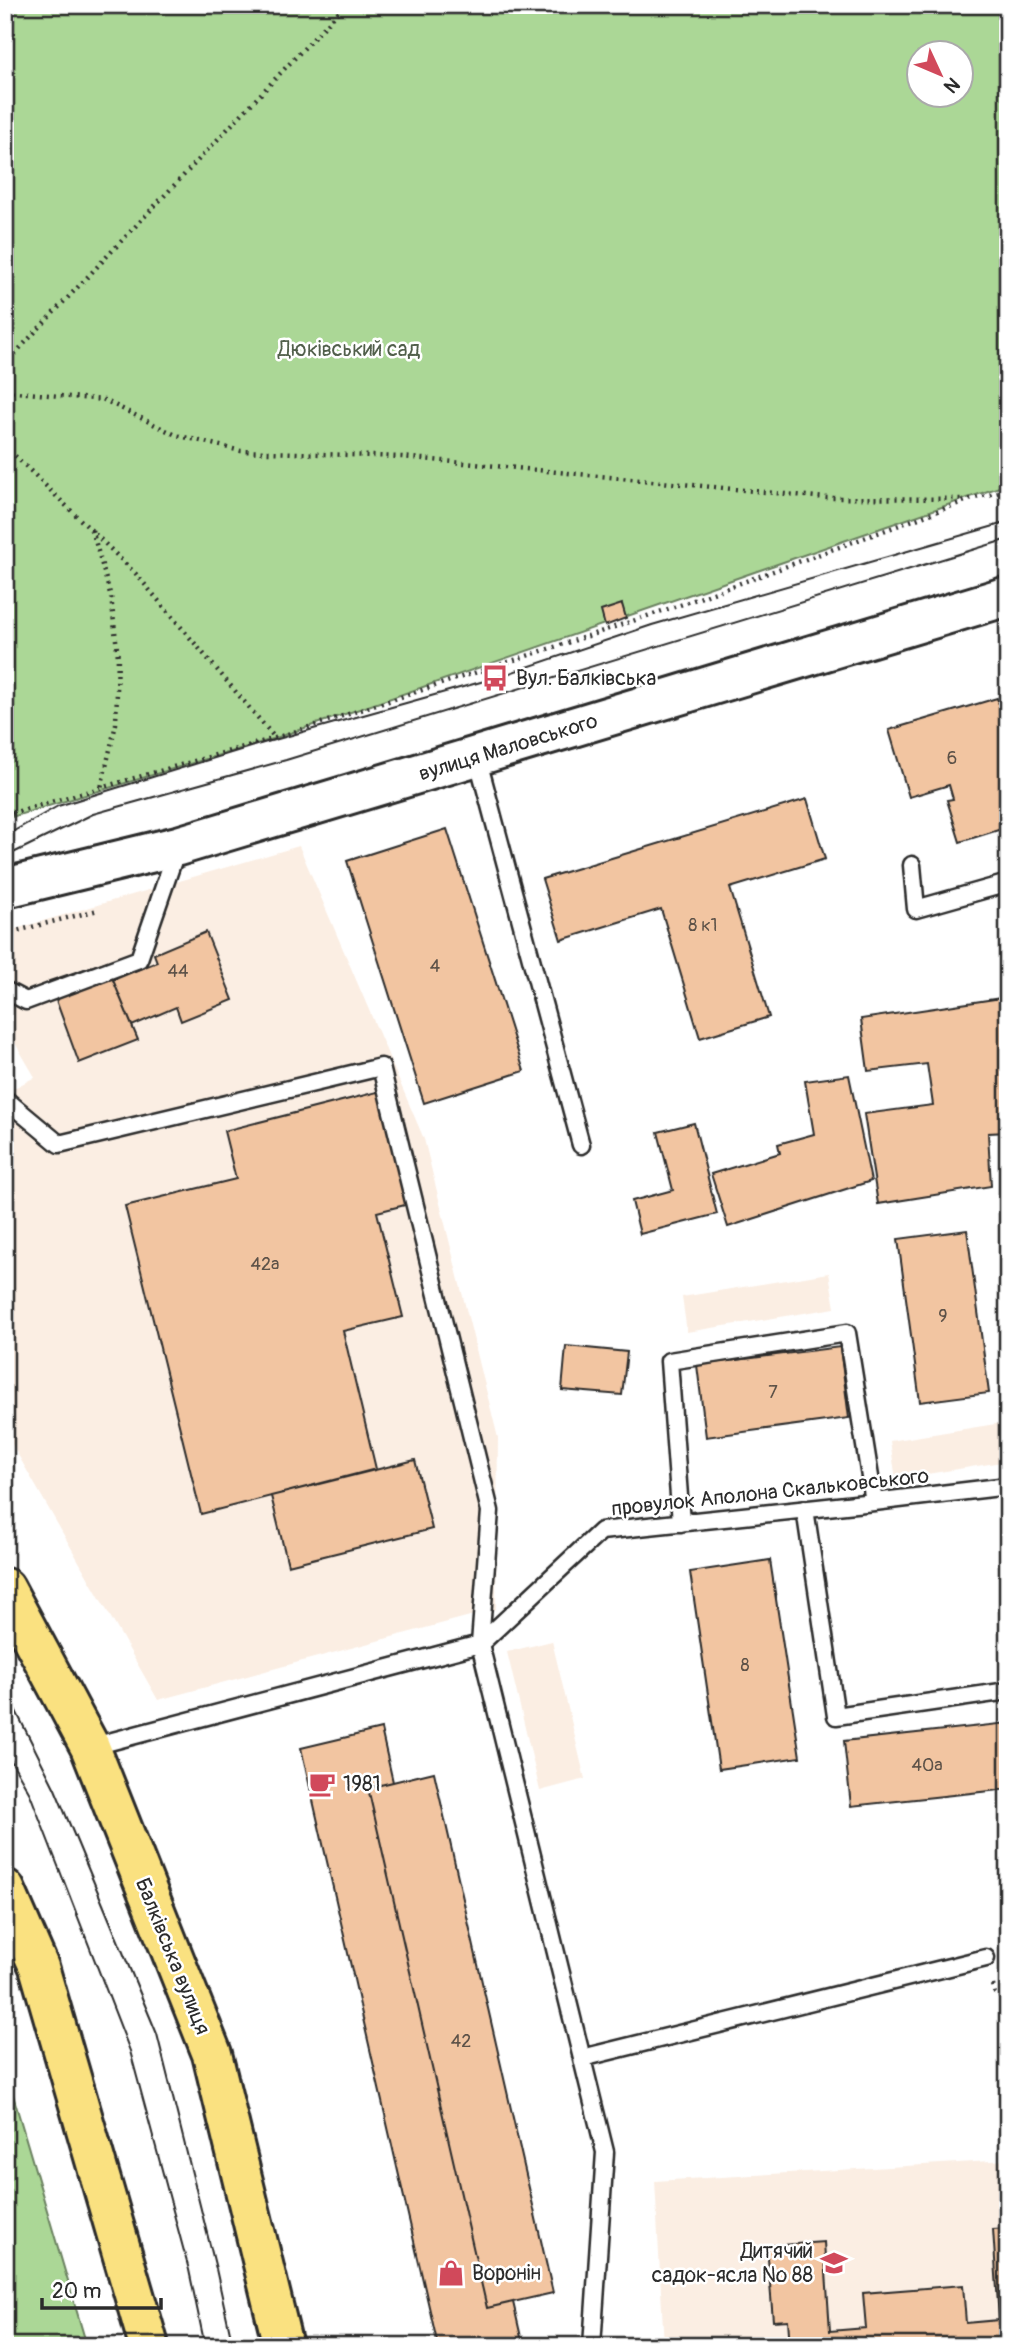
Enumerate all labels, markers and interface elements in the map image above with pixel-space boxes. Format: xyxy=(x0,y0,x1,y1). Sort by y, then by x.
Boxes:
north arrow xyxy=(904,38,974,108)
text: N xyxy=(938,72,965,98)
park label: Дюківський сад xyxy=(277,336,420,363)
bus stop icon: Вул. Балківська xyxy=(480,663,510,693)
place label: Вул. Балківська xyxy=(516,665,656,692)
street label: вулиця Маловського xyxy=(415,707,601,788)
house number: 6 xyxy=(947,747,957,770)
house number: 8 к1 xyxy=(688,914,718,937)
house number: 4 xyxy=(430,955,441,978)
house number: 44 xyxy=(168,960,189,983)
house number: 42а xyxy=(251,1253,279,1276)
house number: 9 xyxy=(938,1305,948,1328)
house number: 7 xyxy=(768,1381,778,1404)
street label: провулок Аполона Скальковського xyxy=(610,1462,930,1523)
house number: 8 xyxy=(740,1654,750,1677)
house number: 40а xyxy=(911,1754,943,1777)
cafe icon: 1981 xyxy=(307,1769,337,1799)
place label: 1981 xyxy=(343,1771,381,1798)
street label: Балківська вулиця xyxy=(129,1874,216,2038)
house number: 42 xyxy=(451,2030,471,2053)
place label: Дитячий садок-ясла № 88 xyxy=(652,2238,813,2289)
school or university icon: Дитячий садок-ясла № 88 xyxy=(819,2248,849,2278)
shop icon: Воронін xyxy=(436,2258,466,2288)
place label: Воронін xyxy=(472,2260,541,2287)
scale bar xyxy=(42,2267,161,2311)
text: 20 m xyxy=(52,2278,101,2305)

